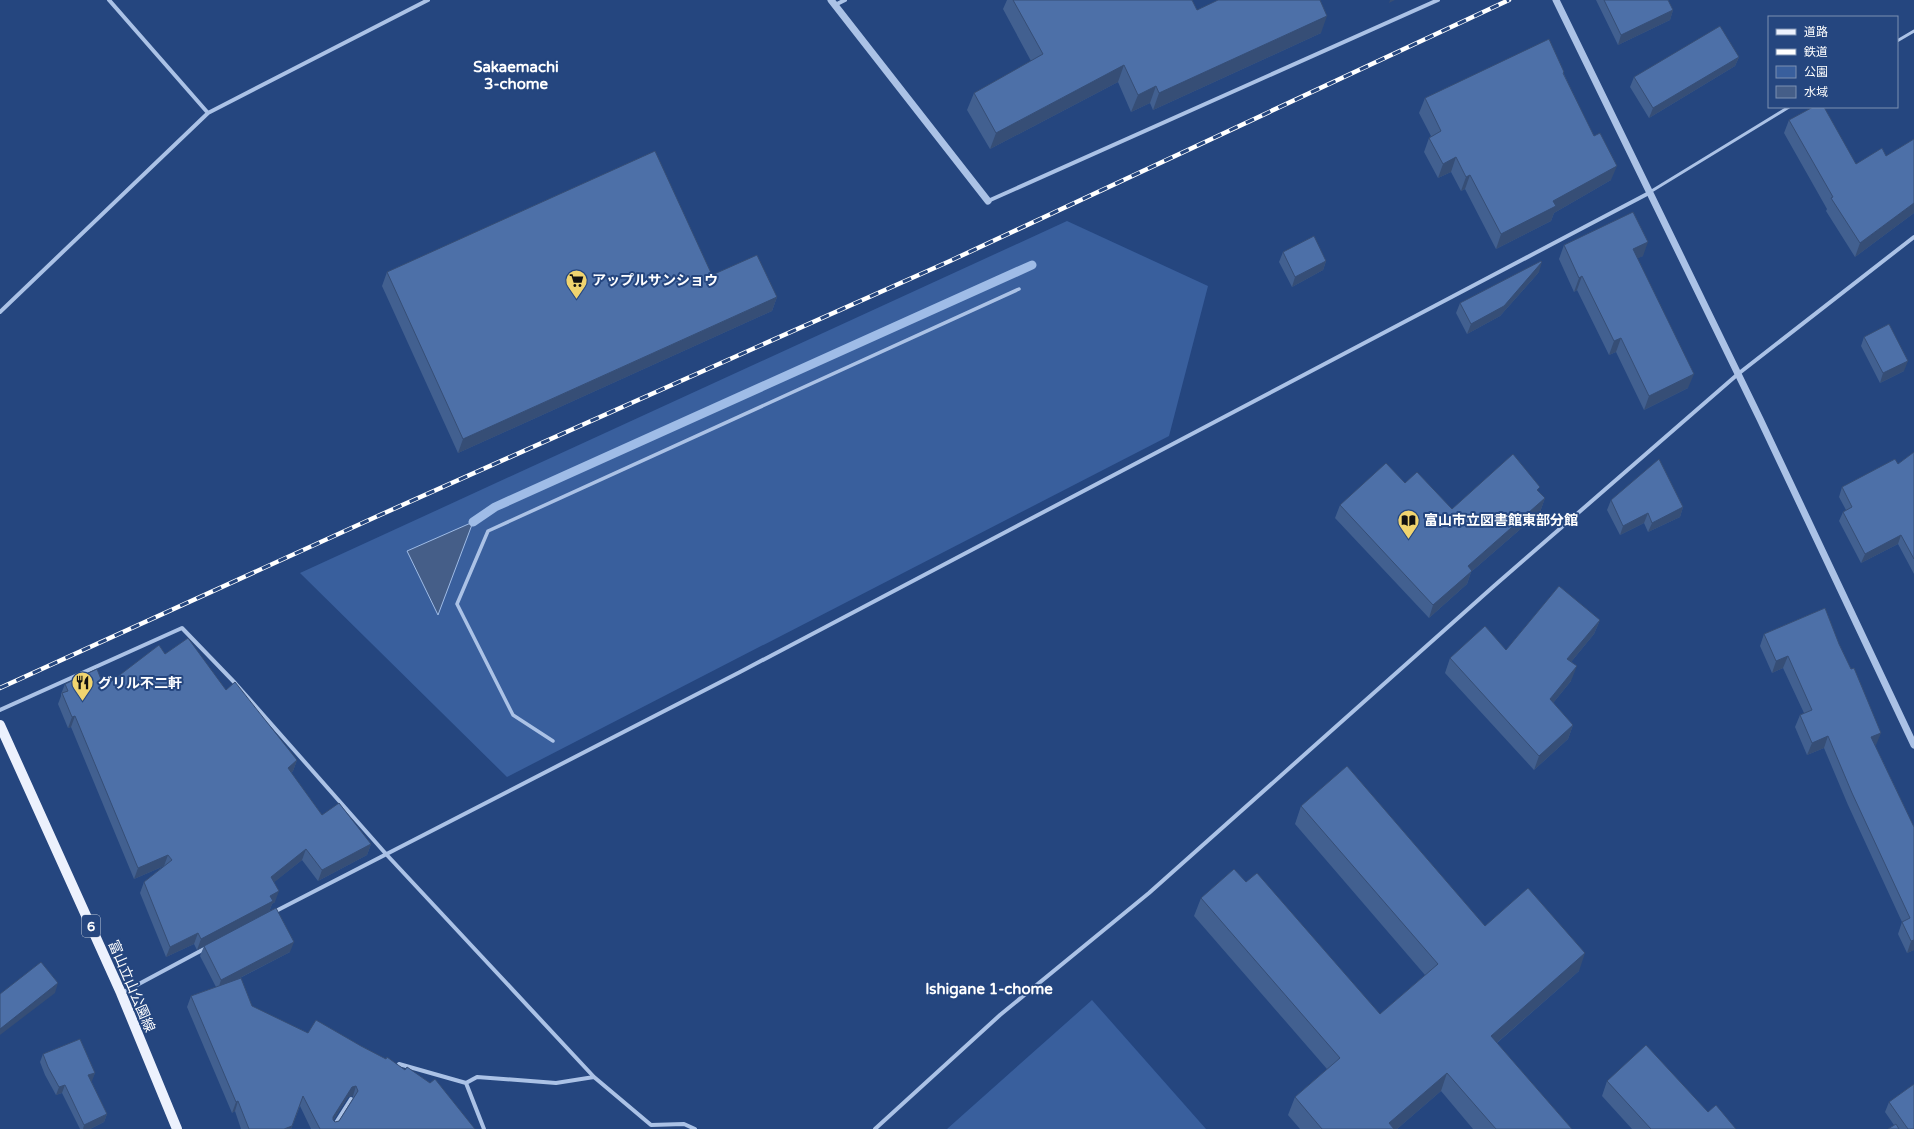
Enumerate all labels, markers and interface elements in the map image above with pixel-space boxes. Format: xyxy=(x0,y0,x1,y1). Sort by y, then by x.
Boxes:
legend xyxy=(1768,16,1898,108)
text: 道路 xyxy=(1804,25,1828,39)
text: 鉄道 xyxy=(1804,45,1828,59)
district label: Sakaemachi 3-chome xyxy=(473,58,559,93)
text: 公園 xyxy=(1804,65,1828,79)
text: 水域 xyxy=(1804,85,1828,99)
supermarket icon: アップルサンショウ xyxy=(564,267,590,300)
place label: アップルサンショウ xyxy=(592,272,718,289)
library icon: 富山市立図書館東部分館 xyxy=(1396,507,1422,540)
place label: 富山市立図書館東部分館 xyxy=(1424,512,1578,529)
restaurant icon: グリル不二軒 xyxy=(69,670,95,703)
place label: グリル不二軒 xyxy=(98,675,182,692)
road number: 6 xyxy=(82,915,100,937)
street label: 富山立山公園線 xyxy=(105,938,159,1035)
district label: Ishigane 1-chome xyxy=(925,980,1053,999)

